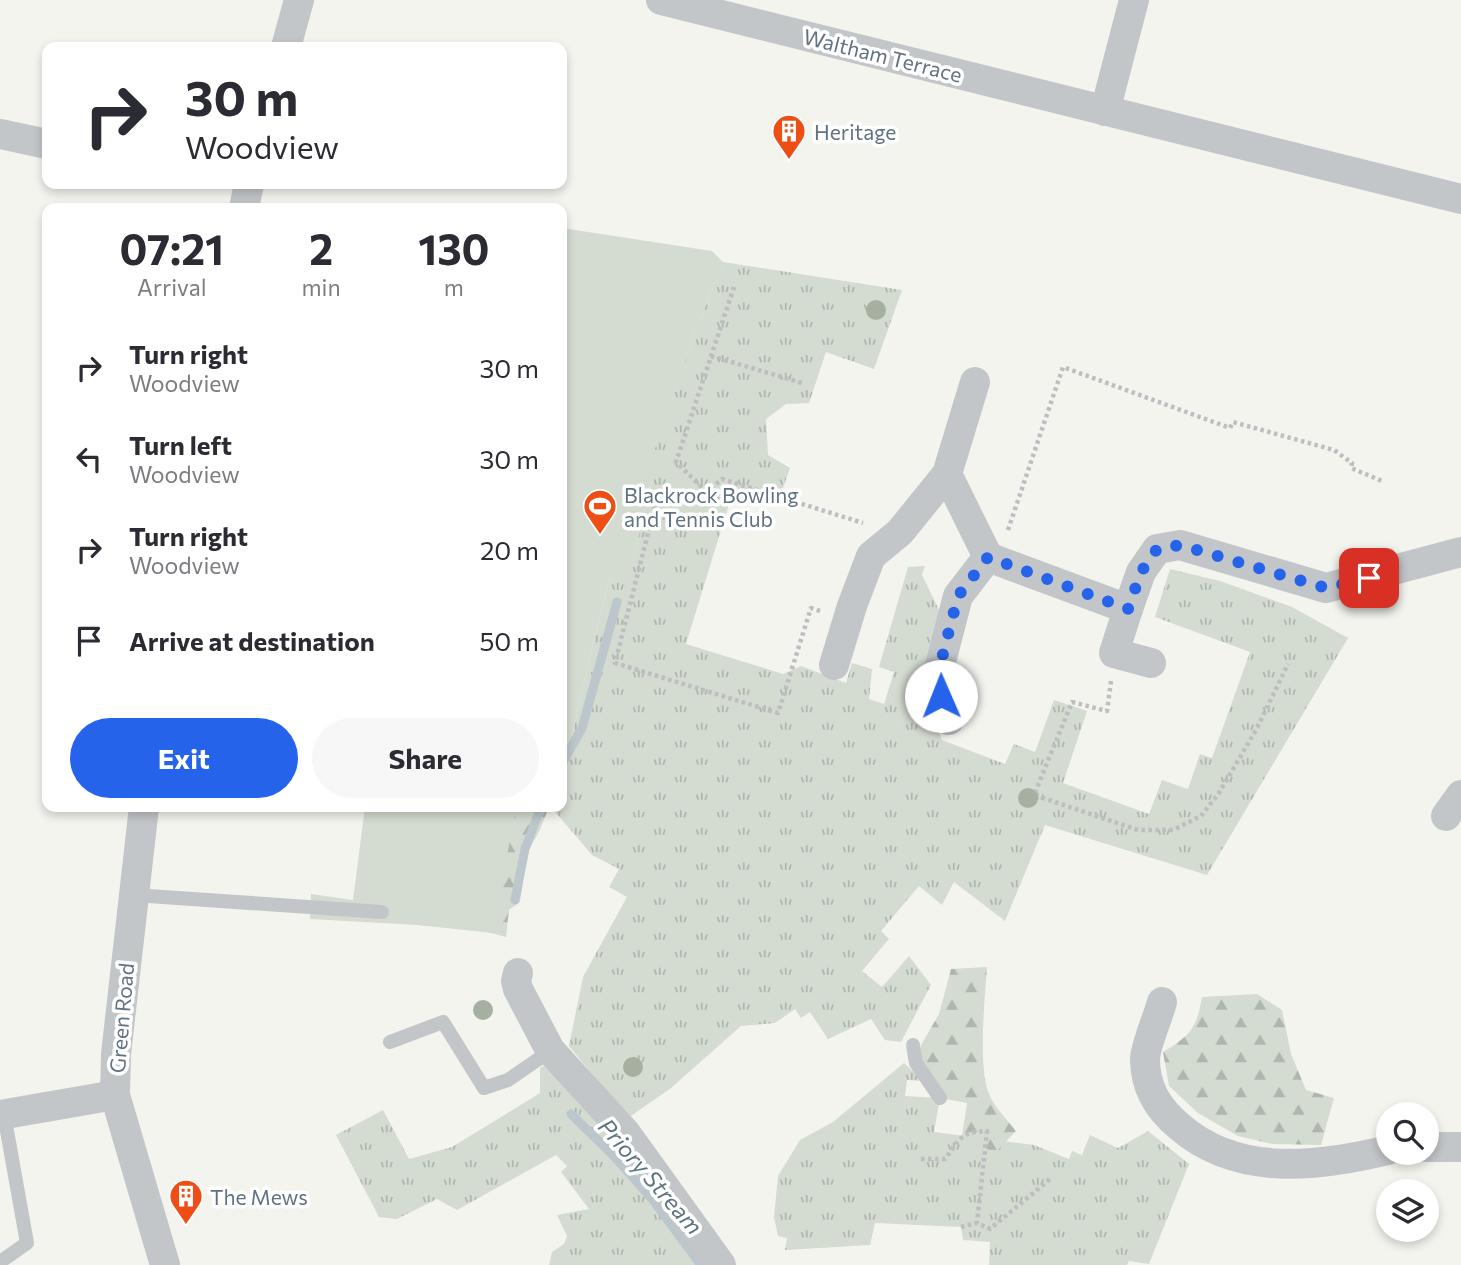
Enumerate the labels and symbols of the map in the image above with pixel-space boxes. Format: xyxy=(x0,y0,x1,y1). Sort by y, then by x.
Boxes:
street label: Waltham Terrace xyxy=(801,23,965,87)
building icon: Heritage xyxy=(770,112,808,161)
place label: Heritage xyxy=(814,119,896,144)
place label: Blackrock Bowling and Tennis Club xyxy=(624,482,799,531)
sports icon: Blackrock Bowling and Tennis Club xyxy=(581,487,619,536)
pin xyxy=(1339,548,1399,608)
position arrow xyxy=(904,659,978,733)
street label: Green Road xyxy=(104,962,138,1074)
water label: Priory Stream xyxy=(593,1112,709,1240)
building icon: The Mews xyxy=(167,1177,205,1226)
place label: The Mews xyxy=(210,1184,308,1209)

